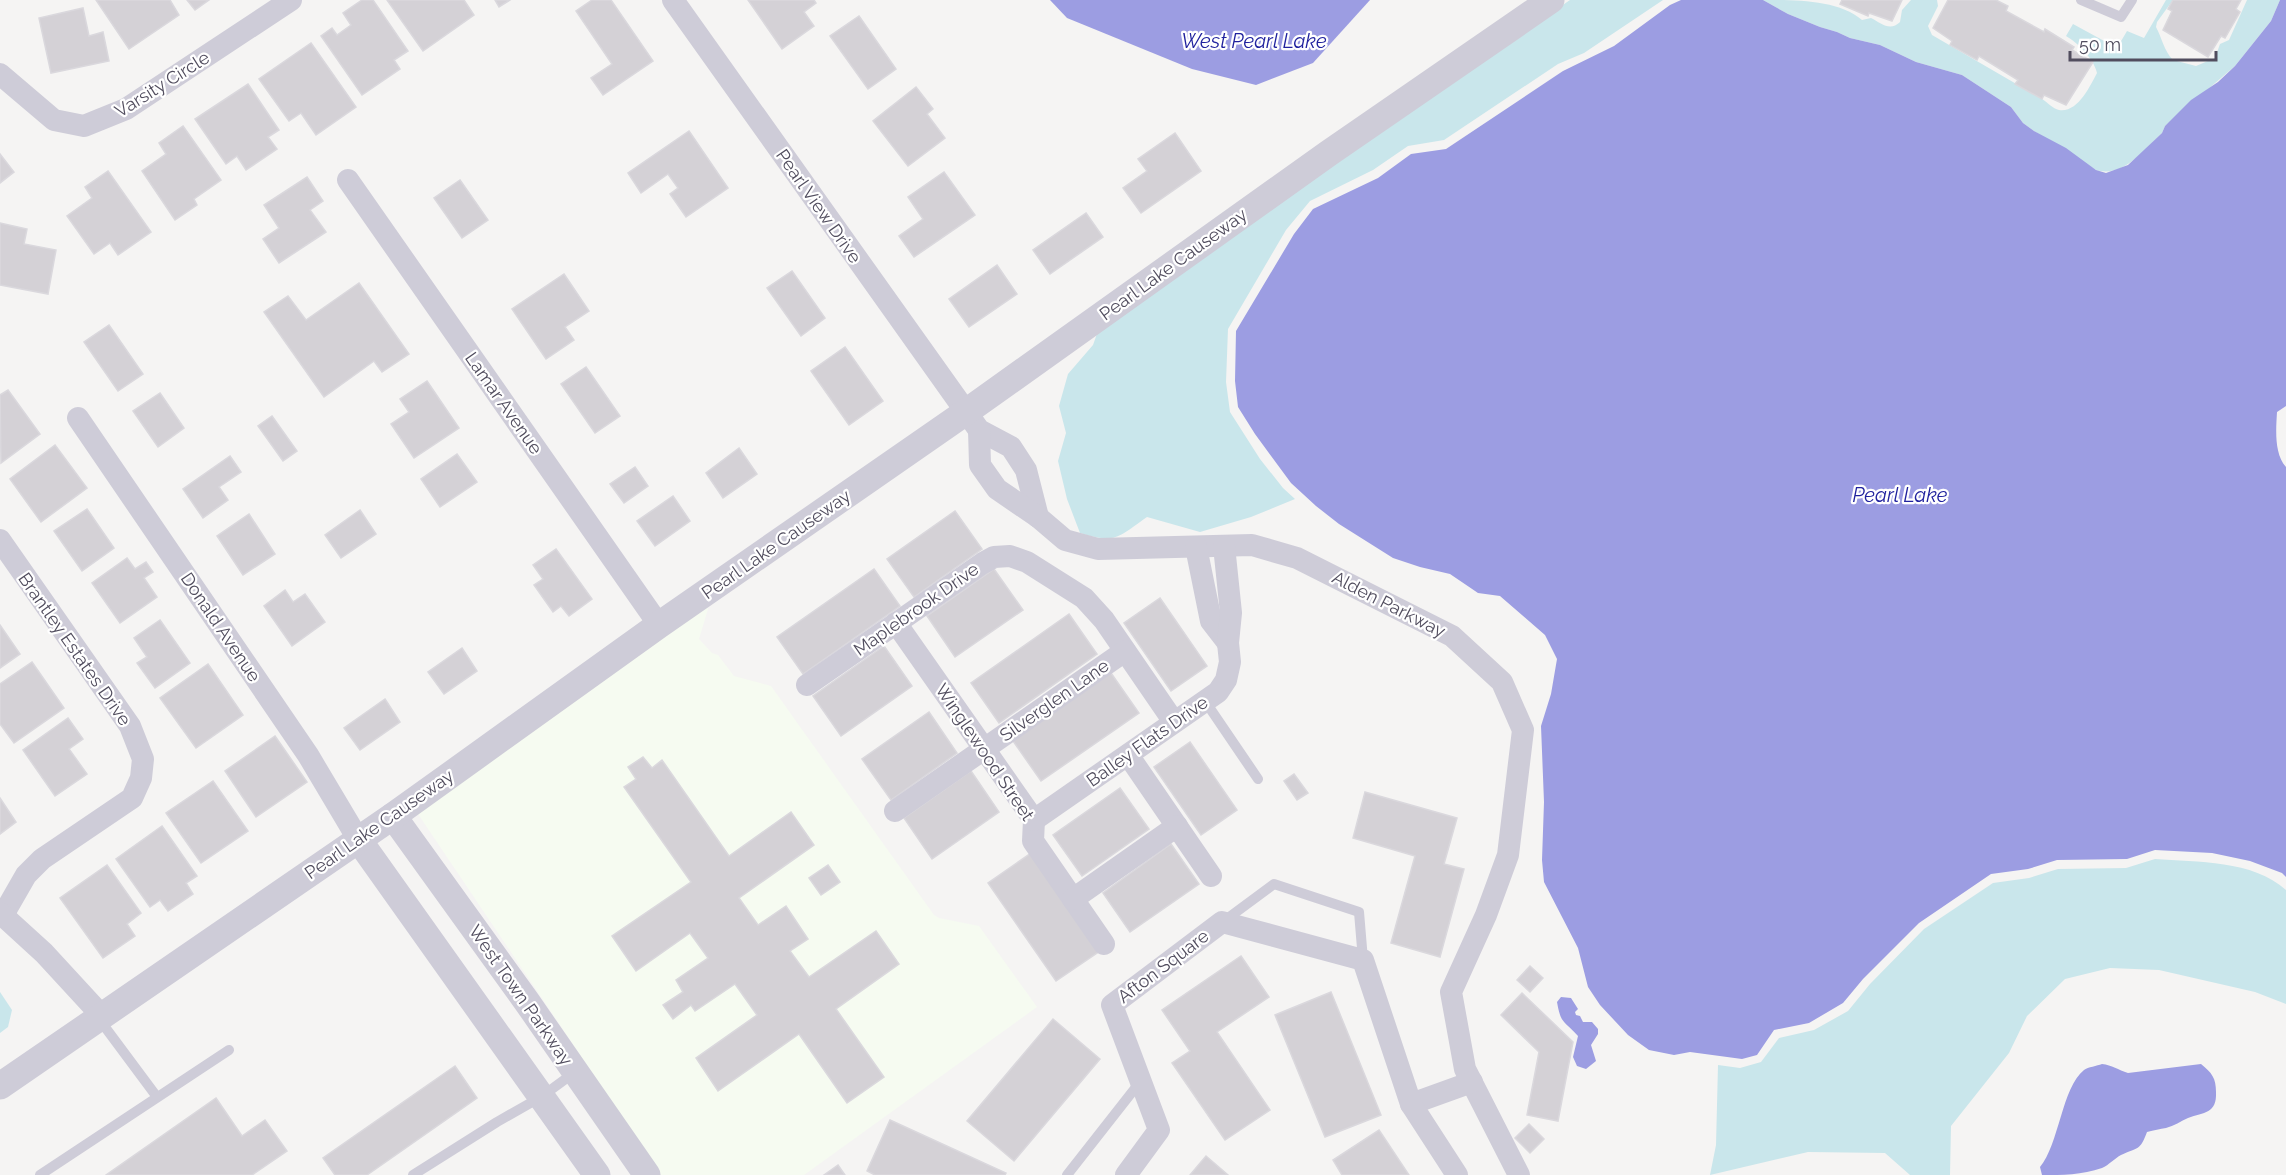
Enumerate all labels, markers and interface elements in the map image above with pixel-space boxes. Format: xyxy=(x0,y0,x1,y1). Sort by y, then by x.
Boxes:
scale bar xyxy=(2070,24,2216,62)
water label: West Pearl Lake xyxy=(1181,29,1327,53)
text: 50 m xyxy=(2079,34,2121,55)
street label: Varsity Circle xyxy=(111,46,214,121)
street label: Pearl View Drive xyxy=(772,145,866,267)
street label: Pearl Lake Causeway xyxy=(1095,203,1251,324)
street label: Lamar Avenue xyxy=(461,348,547,458)
water label: Pearl Lake xyxy=(1852,483,1948,507)
street label: Pearl Lake Causeway xyxy=(698,485,855,603)
street label: Maplebrook Drive xyxy=(849,558,983,660)
street label: Alden Parkway xyxy=(1329,566,1449,642)
street label: Donald Avenue xyxy=(177,568,266,686)
street label: Brantley Estates Drive xyxy=(14,569,136,730)
street label: Silverglen Lane xyxy=(995,654,1113,745)
street label: Winglewood Street xyxy=(931,679,1039,825)
street label: Balley Flats Drive xyxy=(1082,691,1212,791)
street label: Pearl Lake Causeway xyxy=(301,765,458,883)
street label: West Town Parkway xyxy=(465,921,577,1069)
street label: Afton Square xyxy=(1113,925,1213,1007)

